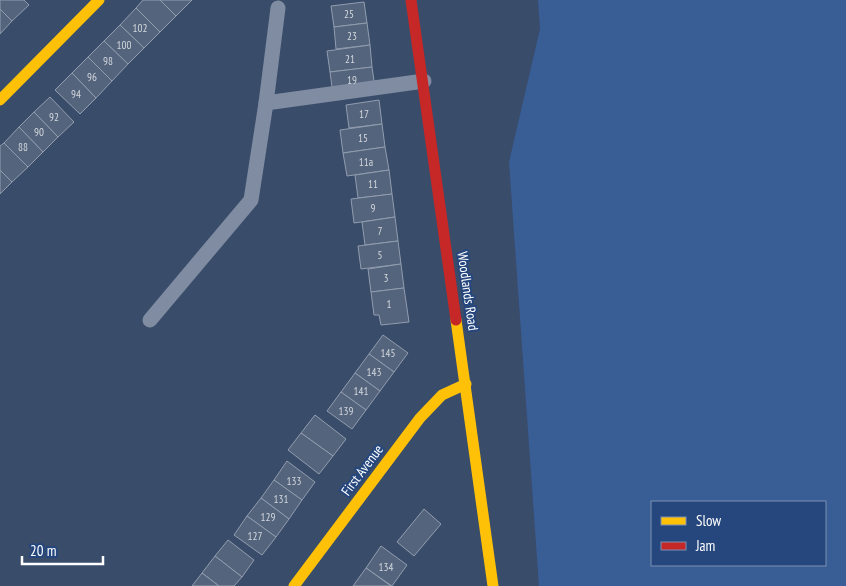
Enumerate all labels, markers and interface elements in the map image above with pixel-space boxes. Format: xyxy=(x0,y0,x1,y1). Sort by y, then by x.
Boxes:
house number: 25 xyxy=(344,7,354,21)
house number: 102 xyxy=(133,21,147,35)
house number: 23 xyxy=(347,29,357,43)
house number: 100 xyxy=(117,38,131,52)
house number: 21 xyxy=(345,52,355,66)
house number: 98 xyxy=(103,54,113,68)
house number: 96 xyxy=(87,70,97,84)
house number: 19 xyxy=(347,73,357,87)
house number: 94 xyxy=(71,87,81,101)
house number: 17 xyxy=(359,107,369,121)
house number: 92 xyxy=(49,110,59,124)
house number: 90 xyxy=(34,125,44,139)
house number: 15 xyxy=(358,131,368,145)
house number: 88 xyxy=(18,140,28,154)
house number: 11a xyxy=(359,155,373,169)
house number: 11 xyxy=(368,177,378,191)
house number: 9 xyxy=(371,201,376,215)
house number: 7 xyxy=(378,224,383,238)
house number: 5 xyxy=(378,248,383,262)
street label: Woodlands Road xyxy=(454,250,482,332)
house number: 3 xyxy=(384,271,389,285)
house number: 1 xyxy=(387,297,392,311)
house number: 145 xyxy=(381,346,395,360)
house number: 143 xyxy=(367,365,381,379)
house number: 141 xyxy=(354,384,368,398)
house number: 139 xyxy=(339,404,353,418)
street label: First Avenue xyxy=(337,441,387,499)
house number: 133 xyxy=(287,474,301,488)
house number: 131 xyxy=(274,492,288,506)
legend xyxy=(651,501,826,566)
house number: 129 xyxy=(261,510,275,524)
text: Slow xyxy=(696,511,721,530)
house number: 127 xyxy=(248,529,262,543)
scale bar xyxy=(22,534,104,566)
text: Jam xyxy=(695,536,715,555)
text: 20 m xyxy=(30,541,56,560)
house number: 134 xyxy=(379,560,393,574)

